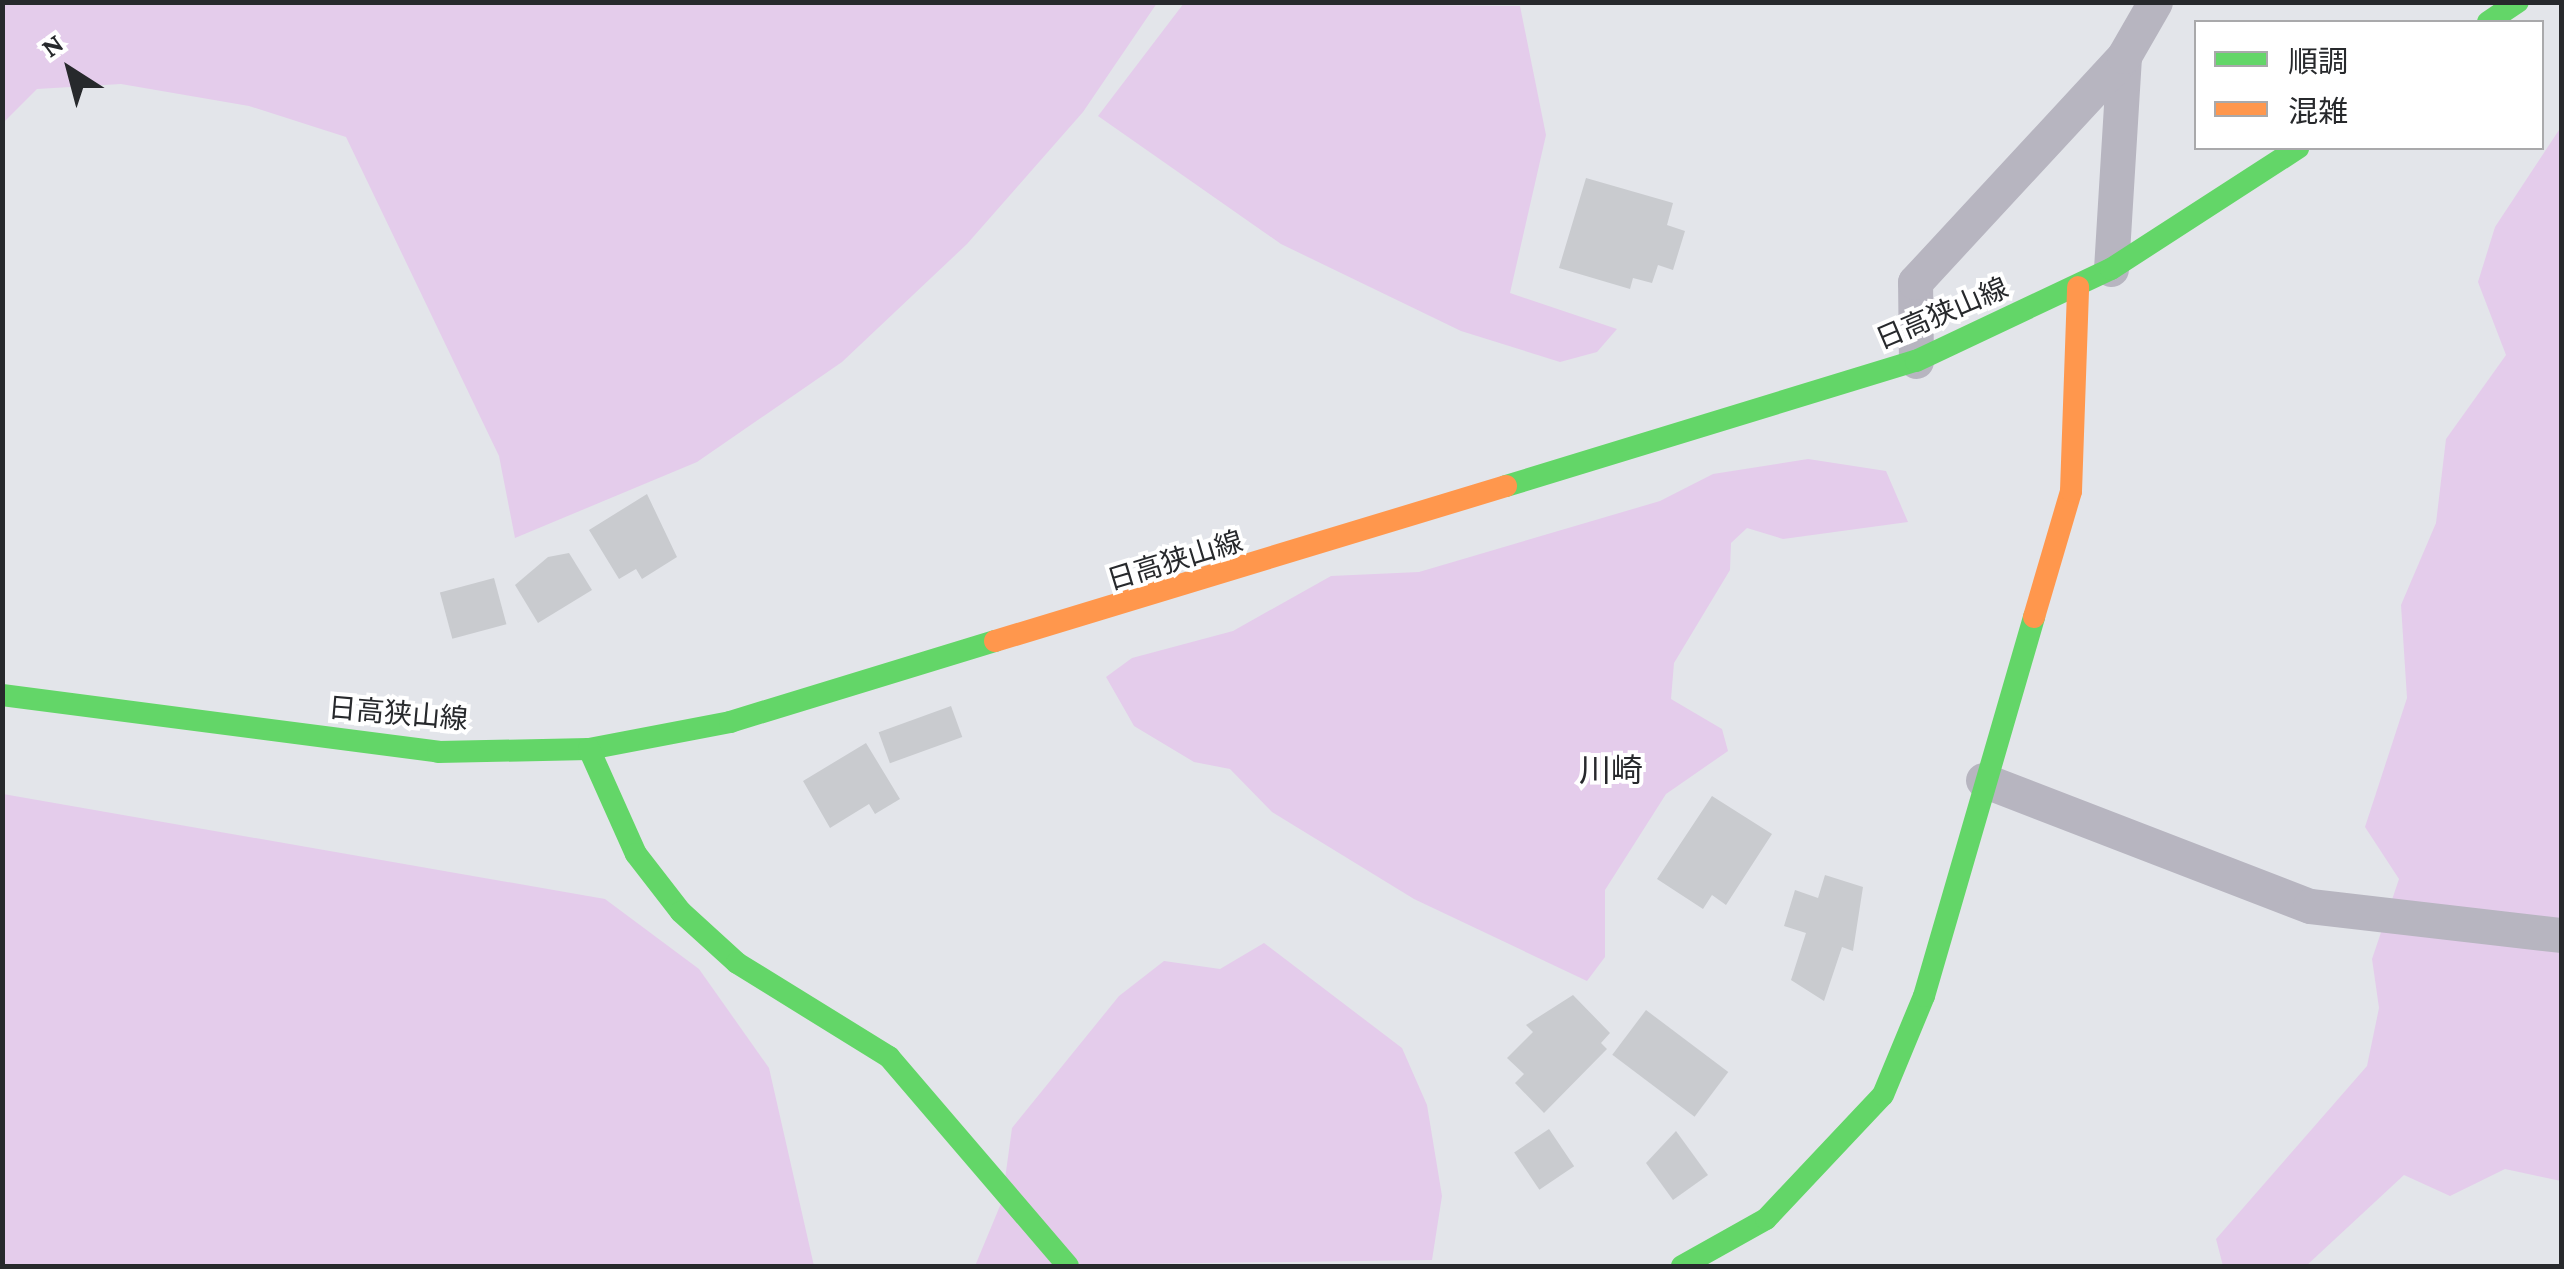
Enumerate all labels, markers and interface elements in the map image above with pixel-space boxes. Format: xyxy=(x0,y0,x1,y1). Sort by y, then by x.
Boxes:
north arrow xyxy=(20,20,120,120)
legend xyxy=(2194,20,2544,150)
text: N xyxy=(35,27,69,63)
text: 順調 xyxy=(2288,45,2348,78)
text: 混雑 xyxy=(2288,95,2348,128)
street label: 日高狭山線 xyxy=(1871,271,2013,357)
street label: 日高狭山線 xyxy=(1103,524,1247,598)
street label: 日高狭山線 xyxy=(327,691,469,737)
district label: 川崎 xyxy=(1579,751,1643,789)

